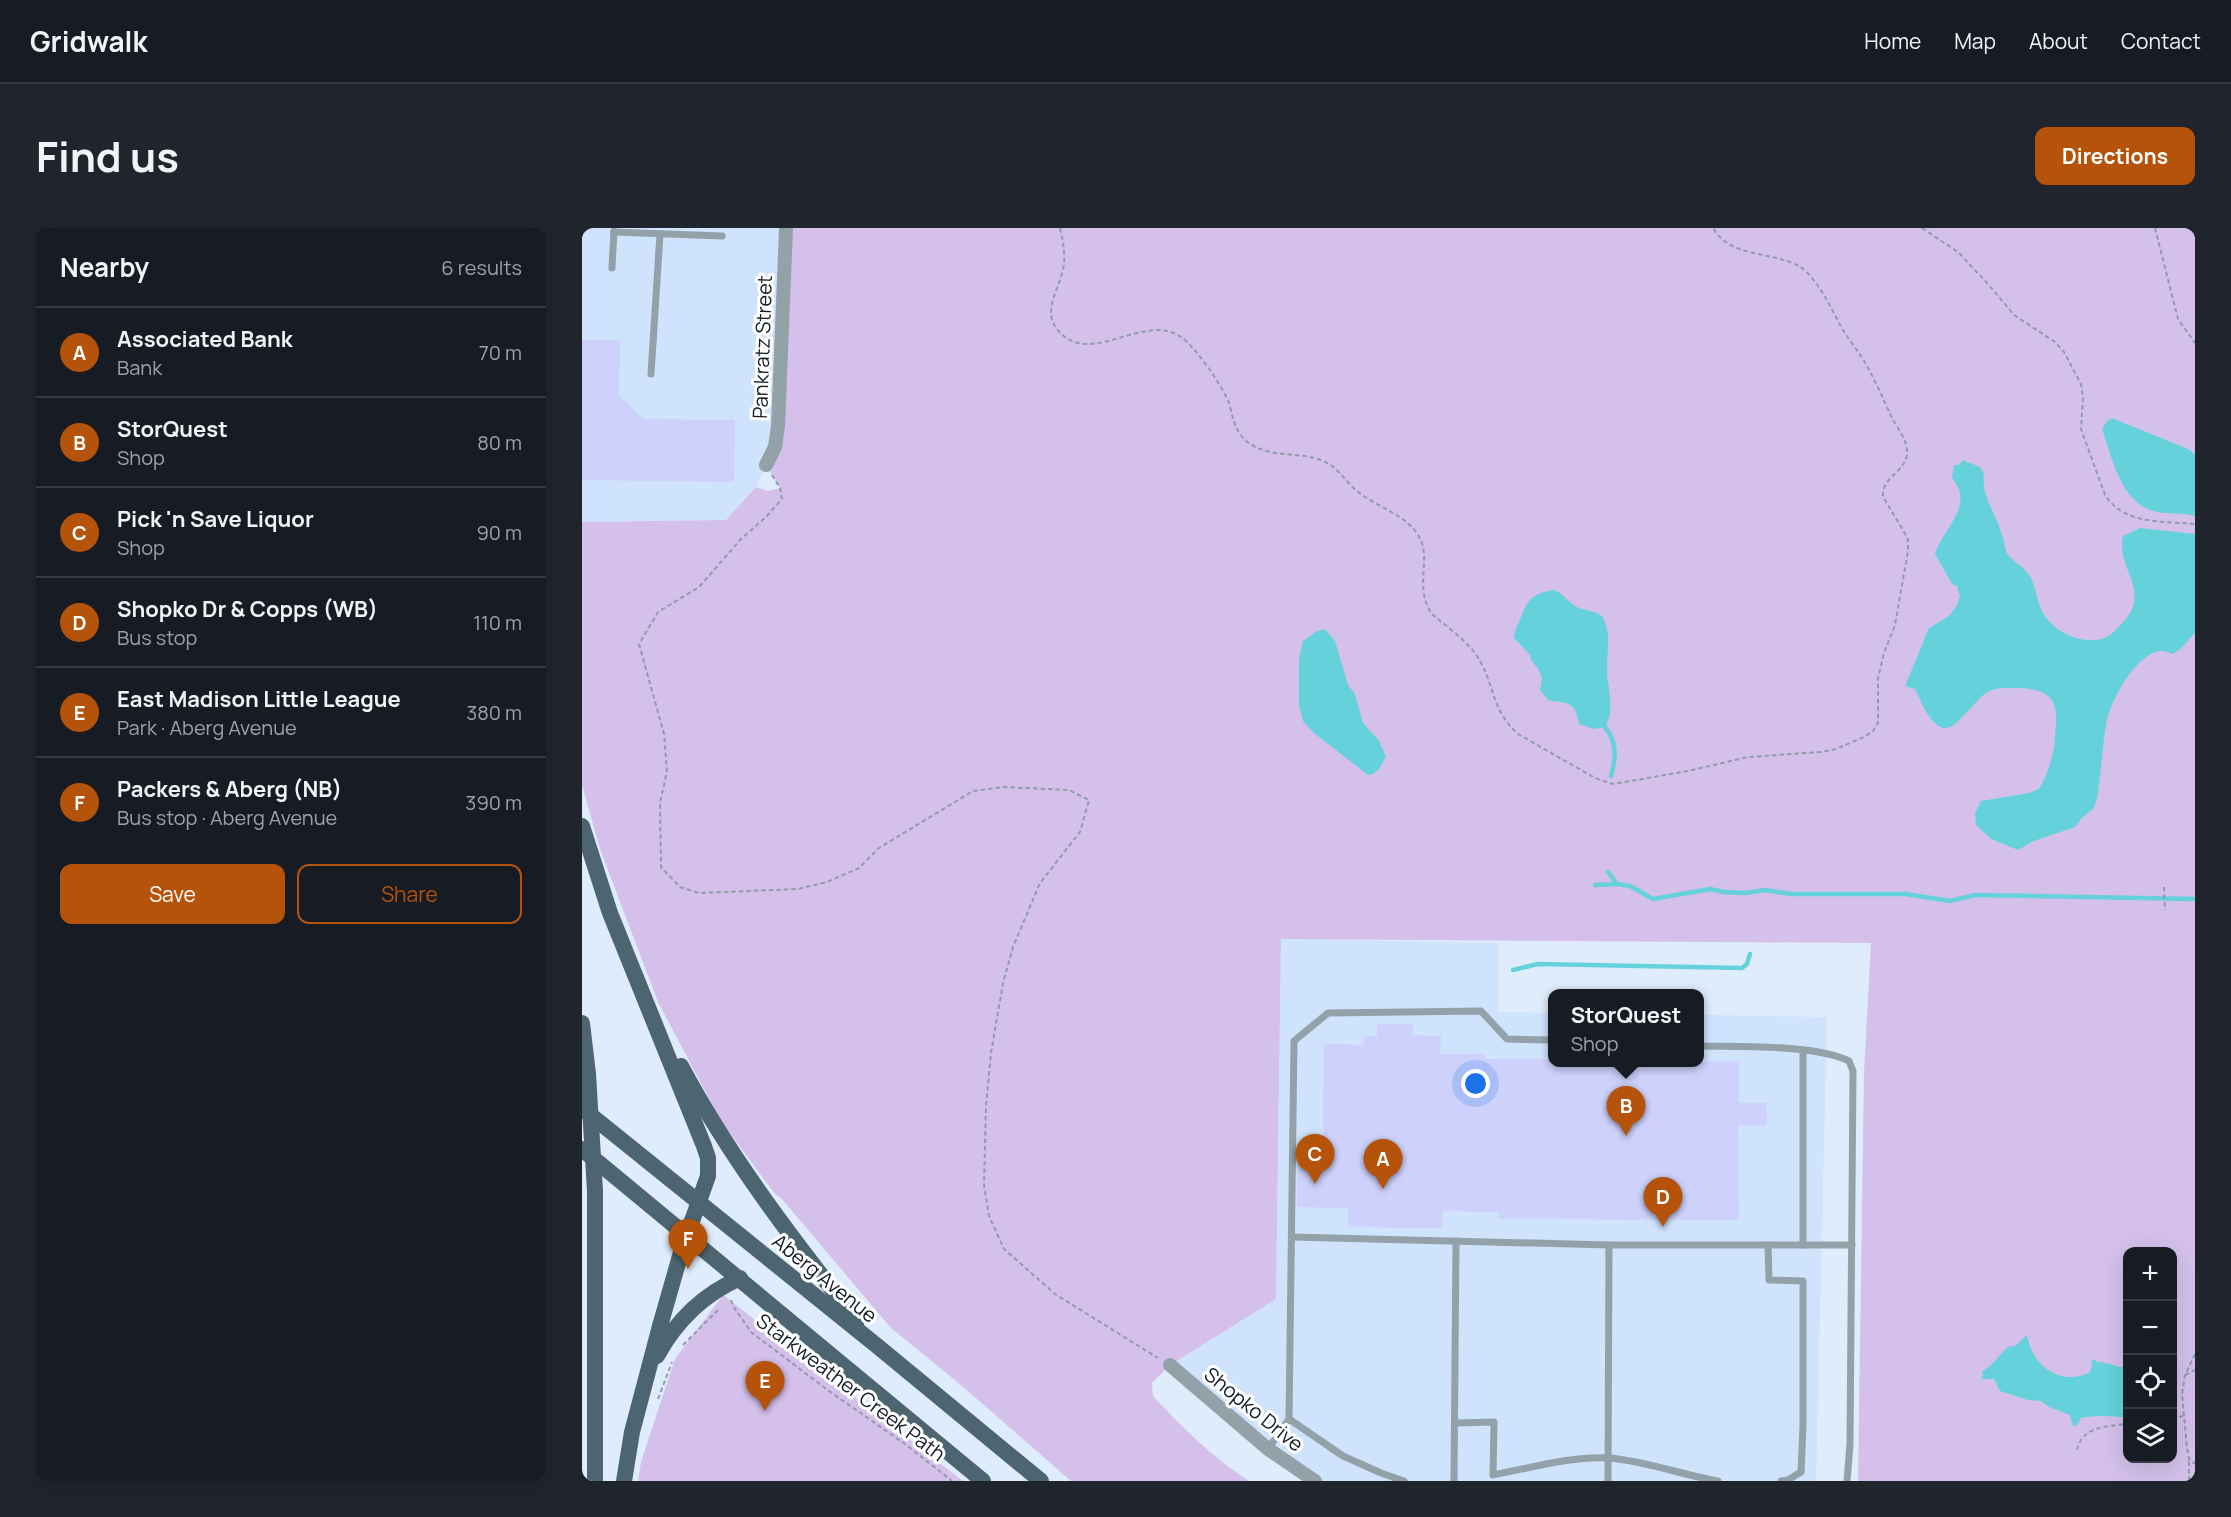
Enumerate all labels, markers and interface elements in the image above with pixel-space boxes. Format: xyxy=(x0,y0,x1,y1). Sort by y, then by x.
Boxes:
text: Gridwalk xyxy=(30,22,147,60)
text: Home xyxy=(1864,27,1921,55)
text: Map xyxy=(1954,27,1996,55)
text: About xyxy=(2029,27,2088,55)
text: Contact xyxy=(2121,27,2201,55)
text: Find us xyxy=(36,127,179,185)
button: Directions xyxy=(2035,127,2195,185)
text: Nearby xyxy=(60,249,149,285)
text: 6 results xyxy=(441,254,522,281)
street label: Pankratz Street xyxy=(746,275,778,419)
text: Associated Bank xyxy=(117,324,293,354)
text: A xyxy=(73,339,86,366)
text: 70 m xyxy=(479,339,522,366)
text: Bank xyxy=(117,354,162,381)
text: StorQuest xyxy=(117,414,228,444)
text: B xyxy=(73,429,86,456)
text: 80 m xyxy=(477,429,522,456)
text: Shop xyxy=(117,444,165,471)
text: Pick 'n Save Liquor xyxy=(117,504,314,534)
text: C xyxy=(72,519,87,546)
text: 90 m xyxy=(476,519,522,546)
text: Shop xyxy=(117,534,165,561)
text: Shopko Dr & Copps (WB) xyxy=(117,594,378,624)
text: D xyxy=(72,609,87,636)
text: 110 m xyxy=(473,609,522,636)
text: Bus stop xyxy=(117,624,197,651)
text: East Madison Little League xyxy=(117,684,401,714)
text: E xyxy=(74,699,85,726)
text: 380 m xyxy=(466,699,522,726)
text: Park · Aberg Avenue xyxy=(117,714,297,741)
text: Packers & Aberg (NB) xyxy=(117,774,342,804)
text: F xyxy=(74,789,85,816)
text: 390 m xyxy=(465,789,522,816)
text: Bus stop · Aberg Avenue xyxy=(117,804,337,831)
button: Save xyxy=(60,864,285,924)
button: Share xyxy=(297,864,522,924)
popup xyxy=(1548,989,1704,1067)
text: StorQuest xyxy=(1571,1000,1681,1030)
text: Shop xyxy=(1571,1030,1619,1057)
your location xyxy=(1461,1069,1490,1098)
pin: B xyxy=(1606,1086,1646,1136)
pin: C xyxy=(1296,1134,1334,1184)
pin: A xyxy=(1364,1140,1402,1189)
pin: D xyxy=(1644,1178,1682,1227)
pin: F xyxy=(668,1220,708,1269)
street label: Aberg Avenue xyxy=(767,1227,883,1329)
map controls xyxy=(2123,1247,2177,1463)
button: + xyxy=(2123,1247,2177,1301)
button: − xyxy=(2123,1301,2177,1355)
street label: Starkweather Creek Path xyxy=(751,1307,951,1467)
button: locate xyxy=(2123,1355,2177,1409)
street label: Shopko Drive xyxy=(1199,1361,1309,1457)
pin: E xyxy=(746,1362,784,1411)
button: layers xyxy=(2123,1409,2177,1463)

